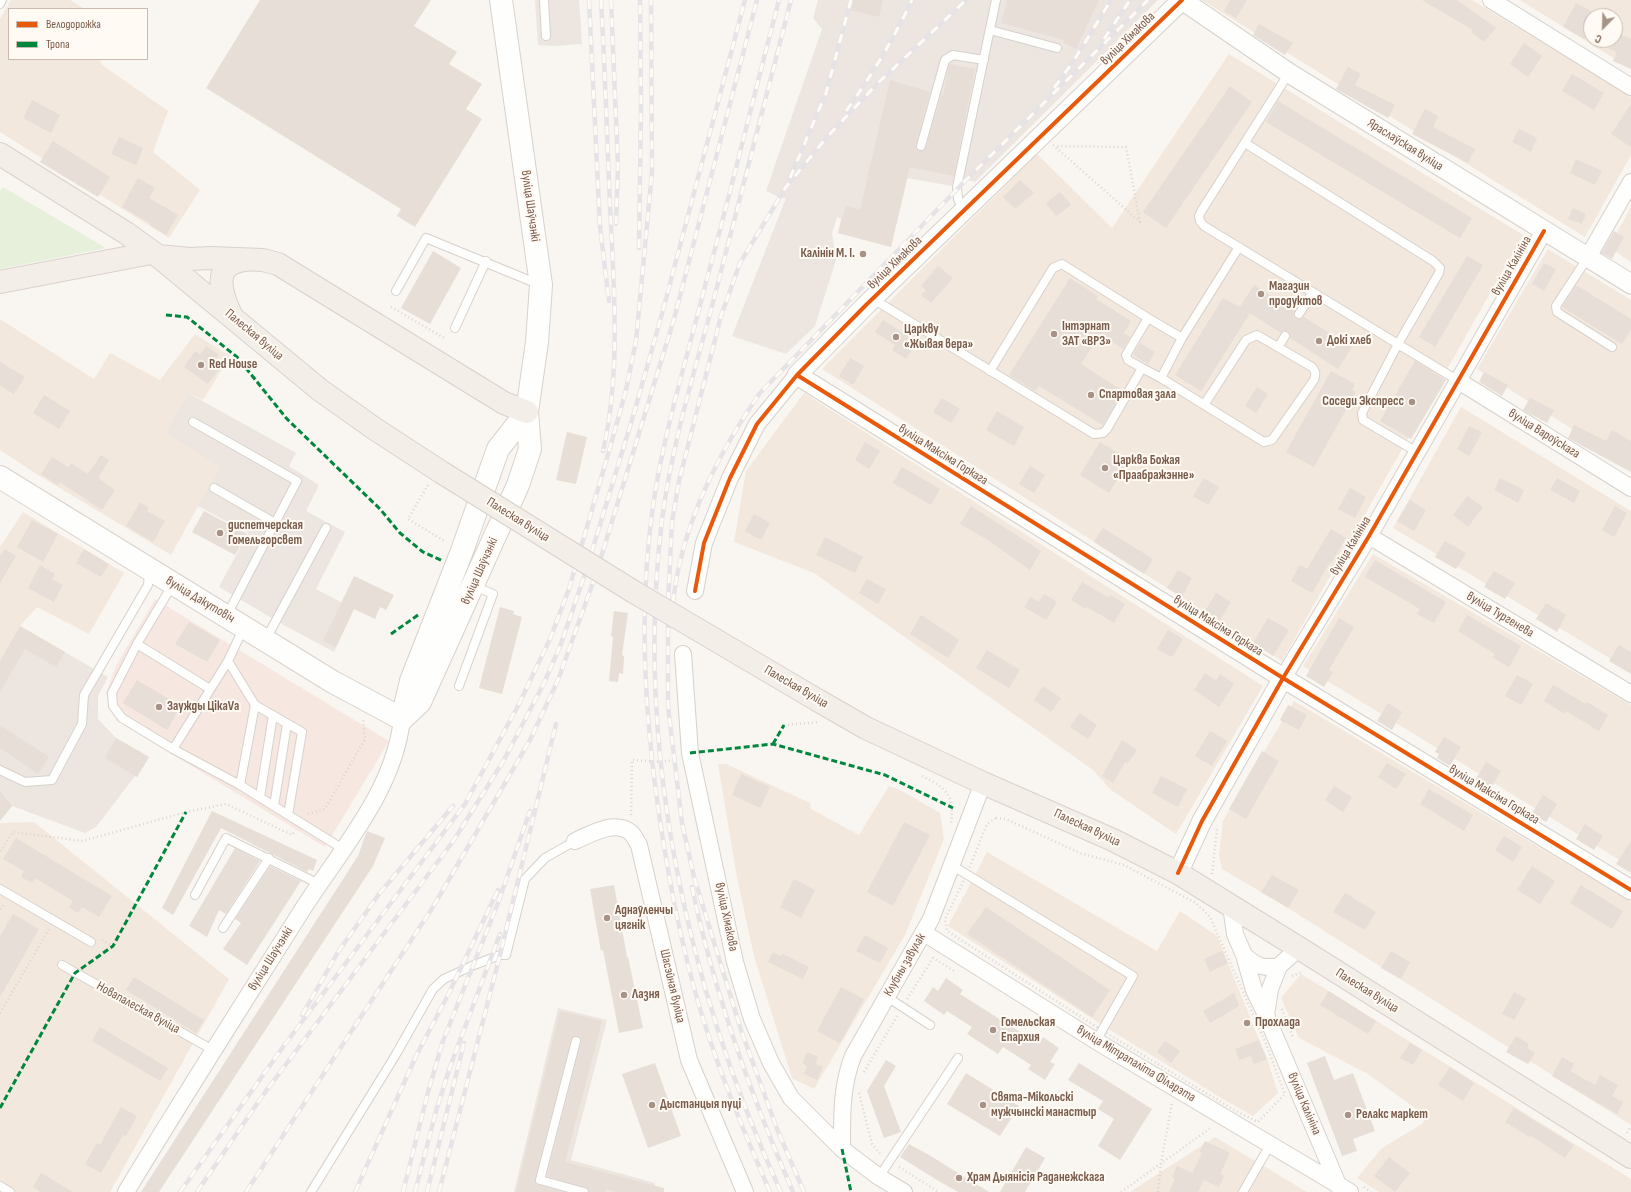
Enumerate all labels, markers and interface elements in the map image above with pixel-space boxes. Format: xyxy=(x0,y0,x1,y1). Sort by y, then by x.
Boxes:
legend xyxy=(8,8,148,60)
north arrow xyxy=(1583,8,1623,48)
street label: вуліца Хімакова xyxy=(1097,9,1159,69)
text: Велодорожка xyxy=(46,17,101,32)
text: С xyxy=(1593,31,1604,46)
text: Тропа xyxy=(46,37,70,52)
street label: Яраслаўская вуліца xyxy=(1364,116,1446,174)
street label: вуліца Шаўчэнкі xyxy=(517,169,543,243)
street label: вуліца Хімакова xyxy=(864,233,926,293)
street label: вуліца Калініна xyxy=(1489,234,1535,298)
place label: Калінін М. І. xyxy=(801,246,855,262)
marker: Калінін М. І. xyxy=(858,249,868,259)
place label: Магазин продуктов xyxy=(1269,279,1323,310)
marker: Магазин продуктов xyxy=(1256,289,1266,299)
street label: Палеская вуліца xyxy=(222,306,286,364)
place label: Інтэрнат ЗАТ «ВРЗ» xyxy=(1062,319,1111,350)
place label: Царкву «Жывая вера» xyxy=(904,322,973,353)
marker: Інтэрнат ЗАТ «ВРЗ» xyxy=(1049,329,1059,339)
marker: Царкву «Жывая вера» xyxy=(891,332,901,342)
place label: Докі хлеб xyxy=(1327,333,1371,349)
marker: Докі хлеб xyxy=(1314,336,1324,346)
place label: Red House xyxy=(209,357,257,373)
marker: Red House xyxy=(196,360,206,370)
place label: Спартовая зала xyxy=(1099,387,1176,403)
marker: Спартовая зала xyxy=(1086,390,1096,400)
place label: Соседи Экспресс xyxy=(1322,394,1404,410)
marker: Соседи Экспресс xyxy=(1407,397,1417,407)
street label: вуліца Вароўскага xyxy=(1505,406,1583,462)
street label: вуліца Максіма Горкага xyxy=(895,421,991,489)
place label: Царква Божая «Праабражэнне» xyxy=(1113,453,1194,484)
marker: Царква Божая «Праабражэнне» xyxy=(1100,463,1110,473)
street label: Палеская вуліца xyxy=(484,494,552,546)
street label: вуліца Калініна xyxy=(1327,514,1375,578)
place label: диспетчерская Гомельгорсвет xyxy=(228,518,303,549)
marker: диспетчерская Гомельгорсвет xyxy=(215,528,225,538)
street label: вуліца Шаўчэнкі xyxy=(458,535,502,607)
street label: вуліца Дакутовіч xyxy=(163,573,237,627)
street label: вуліца Тургенева xyxy=(1463,589,1537,641)
street label: вуліца Максіма Горкага xyxy=(1170,592,1266,660)
street label: Палеская вуліца xyxy=(761,662,831,712)
place label: Заужды ЦікаVа xyxy=(167,699,239,715)
marker: Заужды ЦікаVа xyxy=(154,702,164,712)
street label: вуліца Максіма Горкага xyxy=(1446,762,1542,828)
street label: Палеская вуліца xyxy=(1051,806,1123,850)
street label: вуліца Хімакова xyxy=(711,881,741,953)
place label: Аднаўленчы цягнік xyxy=(615,903,673,934)
marker: Аднаўленчы цягнік xyxy=(602,913,612,923)
street label: вуліца Шаўчэнкі xyxy=(245,924,297,994)
street label: Клубны завулак xyxy=(881,931,929,999)
street label: Шасэйная вуліца xyxy=(656,948,688,1024)
street label: Палеская вуліца xyxy=(1333,965,1401,1017)
street label: Новапалеская вуліца xyxy=(94,979,182,1037)
place label: Лазня xyxy=(632,987,660,1003)
marker: Лазня xyxy=(619,990,629,1000)
place label: Гомельская Епархия xyxy=(1001,1015,1055,1046)
place label: Прохлада xyxy=(1255,1015,1300,1031)
marker: Прохлада xyxy=(1242,1018,1252,1028)
street label: вуліца Мітрапаліта Філарэта xyxy=(1074,1022,1198,1106)
marker: Гомельская Епархия xyxy=(988,1025,998,1035)
street label: вуліца Калініна xyxy=(1284,1071,1324,1137)
place label: Свята-Мікольскі мужчынскі манастыр xyxy=(991,1090,1096,1121)
place label: Дыстанцыя пуці xyxy=(660,1097,741,1113)
marker: Дыстанцыя пуці xyxy=(647,1100,657,1110)
marker: Свята-Мікольскі мужчынскі манастыр xyxy=(978,1100,988,1110)
place label: Релакс маркет xyxy=(1356,1107,1428,1123)
marker: Релакс маркет xyxy=(1343,1110,1353,1120)
place label: Храм Дыянісія Раданежскага xyxy=(967,1170,1105,1186)
marker: Храм Дыянісія Раданежскага xyxy=(954,1173,964,1183)

